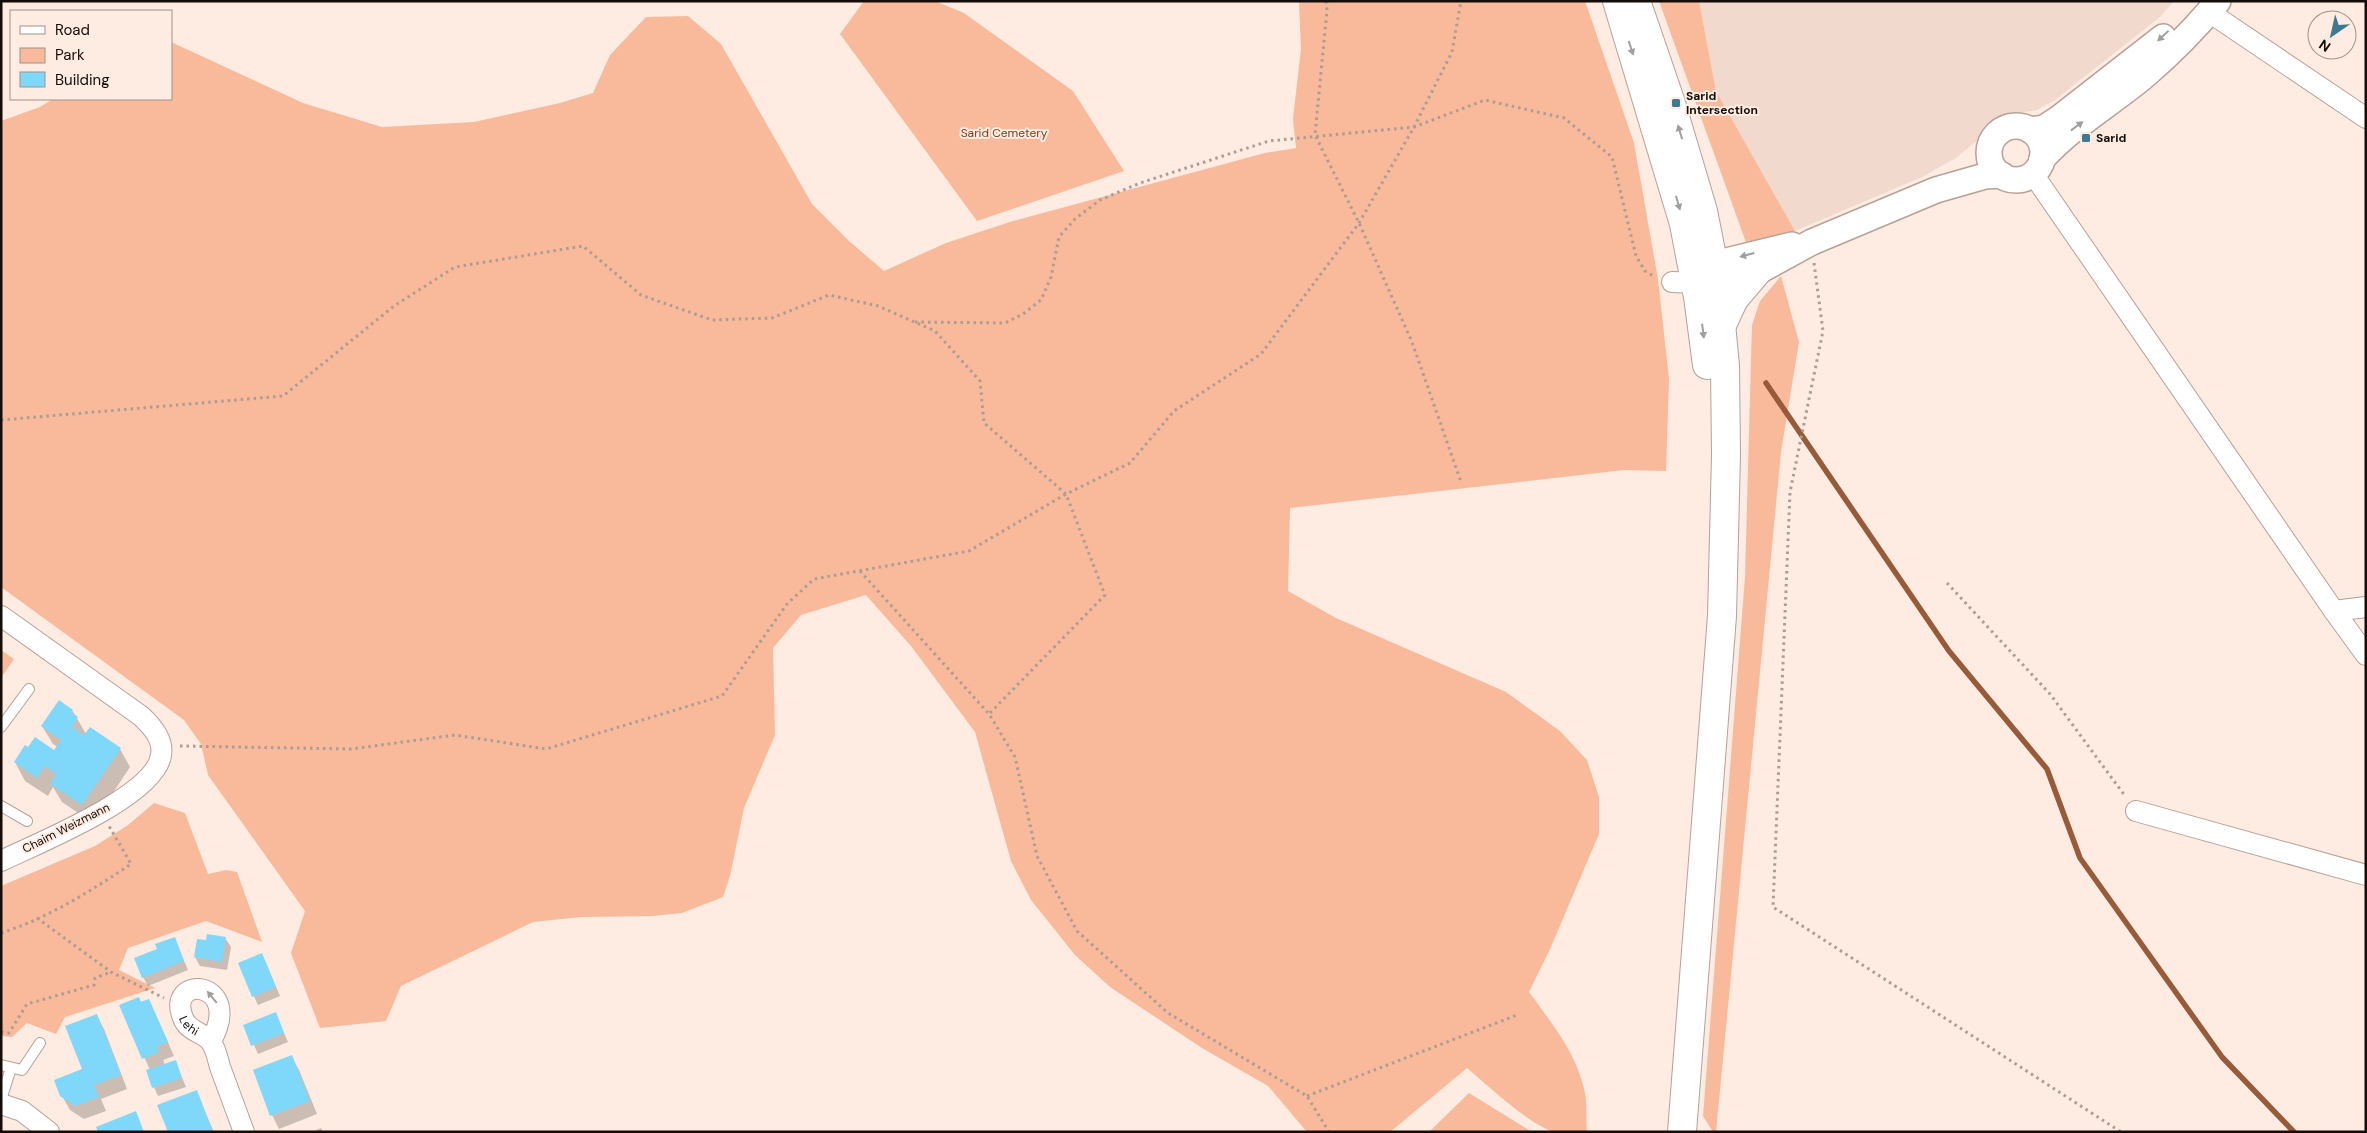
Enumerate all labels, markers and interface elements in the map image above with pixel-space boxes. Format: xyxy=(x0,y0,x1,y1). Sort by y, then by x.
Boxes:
legend xyxy=(10,10,172,100)
north arrow xyxy=(2307,10,2357,60)
text: Road xyxy=(55,20,90,40)
one-way arrow xyxy=(2158,30,2170,42)
text: N xyxy=(2315,35,2334,56)
one-way arrow xyxy=(1628,40,1636,55)
text: Park xyxy=(55,45,85,65)
text: Building xyxy=(55,70,110,90)
place label: Sarid Intersection xyxy=(1686,88,1758,118)
marker: Sarid Intersection xyxy=(1670,97,1682,109)
one-way arrow xyxy=(2071,122,2084,132)
park label: Sarid Cemetery xyxy=(961,125,1048,141)
one-way arrow xyxy=(1676,125,1684,140)
place label: Sarid xyxy=(2096,130,2126,146)
marker: Sarid xyxy=(2080,132,2092,144)
one-way arrow xyxy=(1675,196,1683,211)
one-way arrow xyxy=(1739,251,1754,259)
one-way arrow xyxy=(1699,324,1707,340)
street label: Chaim Weizmann xyxy=(20,799,112,857)
one-way arrow xyxy=(206,991,217,1004)
street label: Lehi xyxy=(175,1013,202,1039)

